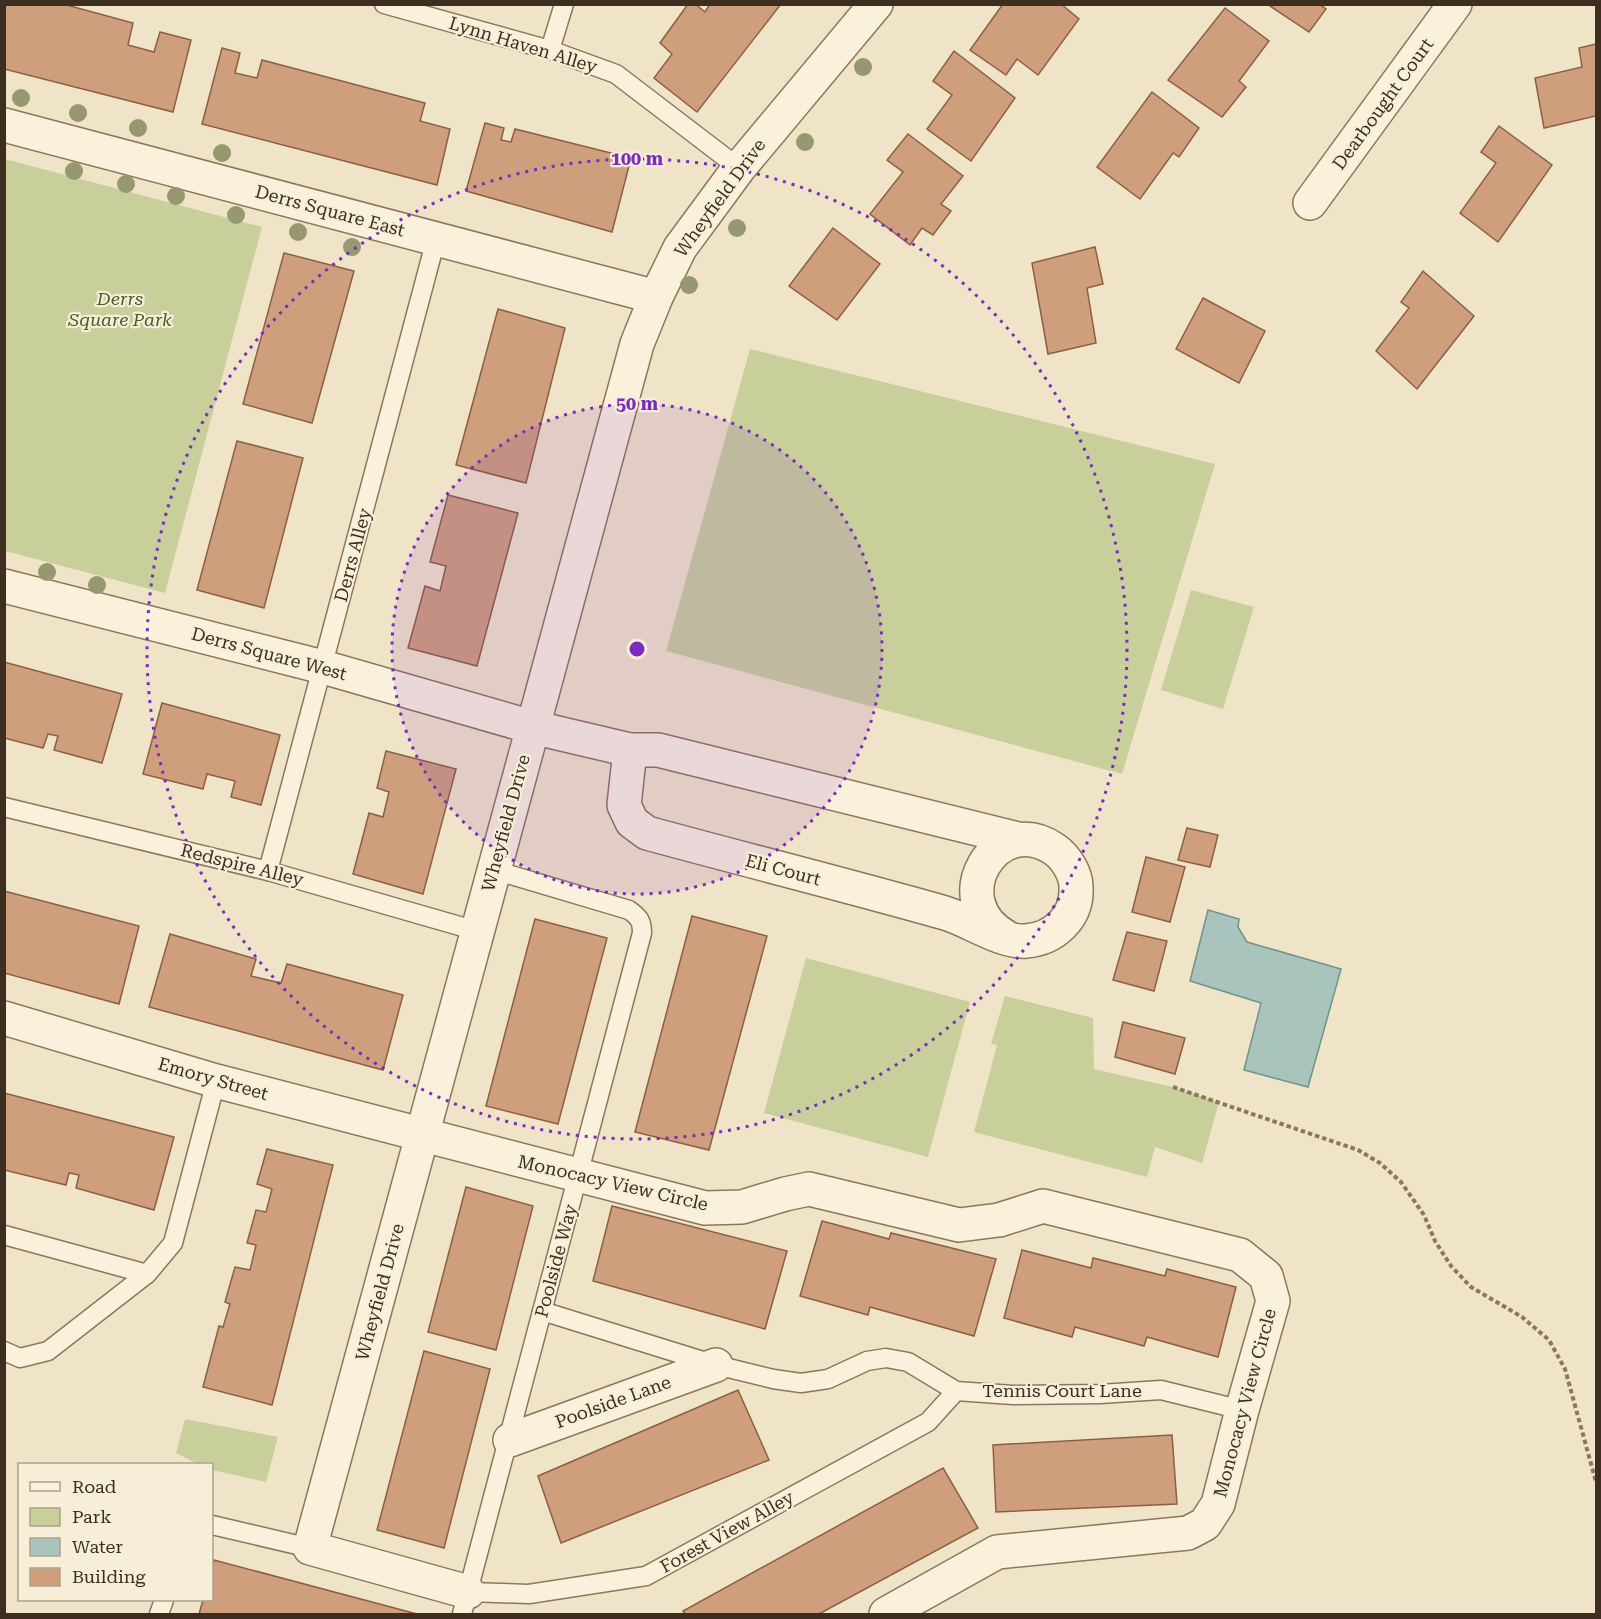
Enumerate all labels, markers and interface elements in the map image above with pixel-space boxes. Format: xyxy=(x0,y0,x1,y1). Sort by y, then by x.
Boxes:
street label: Lynn Haven Alley xyxy=(447,12,600,77)
street label: Dearbought Court xyxy=(1328,34,1438,174)
street label: Wheyfield Drive xyxy=(670,134,770,261)
text: 100 m xyxy=(611,148,664,169)
street label: Derrs Square East xyxy=(253,180,407,241)
park label: Derrs Square Park xyxy=(67,288,172,330)
text: 50 m xyxy=(616,393,659,414)
street label: Derrs Alley xyxy=(330,505,375,604)
street label: Derrs Square West xyxy=(189,623,349,684)
centre of rings xyxy=(627,639,647,659)
street label: Wheyfield Drive xyxy=(477,752,534,894)
street label: Redspire Alley xyxy=(179,839,306,890)
street label: Eli Court xyxy=(743,849,823,890)
street label: Emory Street xyxy=(156,1053,271,1104)
street label: Monocacy View Circle xyxy=(516,1150,710,1215)
street label: Poolside Way xyxy=(530,1202,581,1320)
street label: Wheyfield Drive xyxy=(351,1221,408,1363)
street label: Monocacy View Circle xyxy=(1209,1306,1280,1500)
street label: Poolside Lane xyxy=(552,1371,674,1432)
street label: Tennis Court Lane xyxy=(982,1380,1142,1401)
legend xyxy=(18,1463,213,1601)
text: Road xyxy=(72,1476,117,1497)
street label: Forest View Alley xyxy=(656,1486,798,1577)
text: Park xyxy=(72,1506,112,1527)
text: Water xyxy=(72,1536,123,1557)
text: Building xyxy=(72,1566,146,1587)

